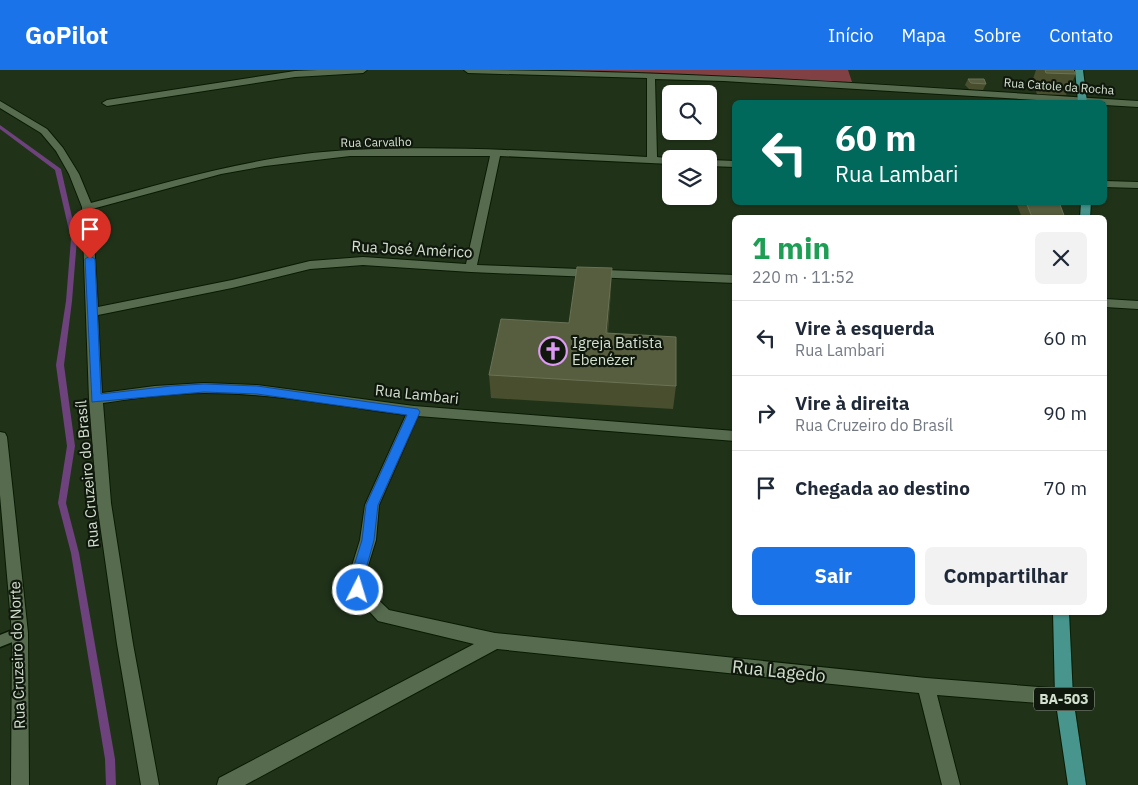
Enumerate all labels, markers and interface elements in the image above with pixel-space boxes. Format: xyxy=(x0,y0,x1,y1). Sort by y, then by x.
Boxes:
text: GoPilot xyxy=(25,19,108,51)
text: Início xyxy=(828,24,874,47)
text: Mapa xyxy=(902,24,946,47)
text: Sobre xyxy=(974,24,1021,47)
text: Contato xyxy=(1049,24,1113,47)
street label: Rua Catole da Rocha xyxy=(1003,75,1115,97)
map controls xyxy=(662,85,717,205)
button: search xyxy=(662,85,717,140)
text: 60 m xyxy=(835,115,917,161)
icon: left xyxy=(752,120,817,185)
street label: Rua Carvalho xyxy=(340,134,412,150)
button: layers xyxy=(662,150,717,205)
text: Rua Lambari xyxy=(835,159,959,188)
pin xyxy=(69,208,111,259)
icon: arrive xyxy=(76,215,104,243)
text: 1 min xyxy=(752,228,830,267)
button: close xyxy=(1035,232,1087,284)
street label: Rua José Américo xyxy=(351,236,473,262)
text: 220 m · 11:52 xyxy=(752,267,854,287)
text: Vire à esquerda xyxy=(795,316,935,340)
icon: left xyxy=(752,324,780,352)
text: 60 m xyxy=(1043,326,1087,350)
place label: Igreja Batista Ebenézer xyxy=(572,333,662,369)
church icon: Igreja Batista Ebenézer xyxy=(538,336,568,366)
text: Rua Lambari xyxy=(795,340,885,360)
street label: Rua Lambari xyxy=(374,380,460,408)
text: Vire à direita xyxy=(795,391,910,415)
street label: Rua Cruzeiro do Brasíl xyxy=(71,399,103,549)
icon: right xyxy=(752,399,780,427)
text: 90 m xyxy=(1043,401,1087,425)
text: Rua Cruzeiro do Brasíl xyxy=(795,415,953,435)
icon: arrive xyxy=(752,474,780,502)
text: Chegada ao destino xyxy=(795,476,970,500)
text: 70 m xyxy=(1043,476,1087,500)
button: Sair xyxy=(752,547,915,605)
button: Compartilhar xyxy=(925,547,1087,605)
position arrow xyxy=(331,563,383,615)
street label: Rua Cruzeiro do Norte xyxy=(5,581,29,729)
street label: Rua Lagedo xyxy=(731,655,827,687)
road number: BA-503 xyxy=(1034,688,1094,710)

